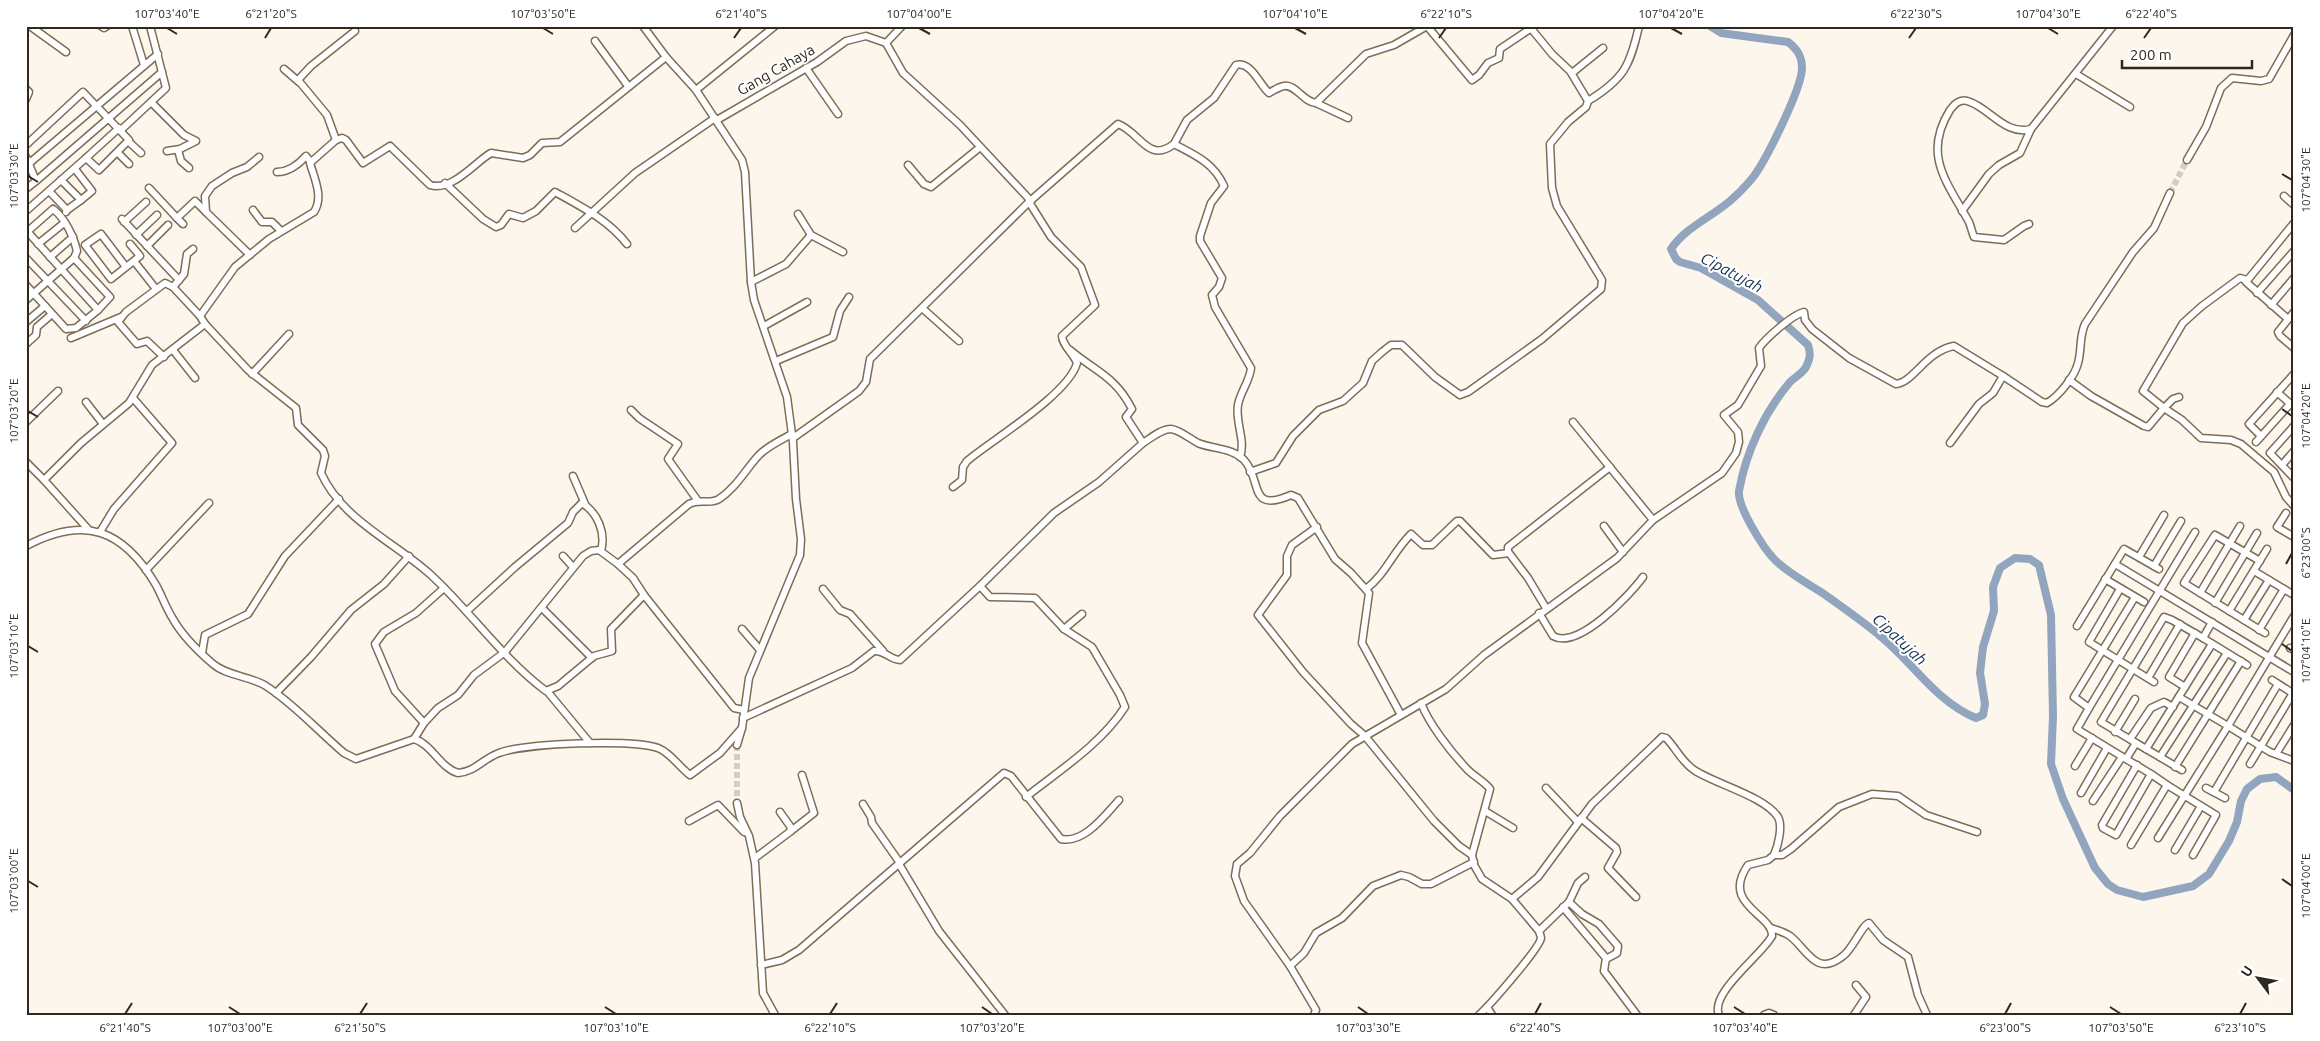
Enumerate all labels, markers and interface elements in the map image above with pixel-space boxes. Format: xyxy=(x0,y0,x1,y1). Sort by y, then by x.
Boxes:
text: 107°03'40"E xyxy=(134,7,200,20)
text: 6°21'20"S xyxy=(245,7,297,20)
text: 107°03'50"E xyxy=(510,7,576,20)
text: 6°21'40"S xyxy=(715,7,767,20)
text: 107°04'00"E xyxy=(886,7,952,20)
text: 107°04'10"E xyxy=(1262,7,1328,20)
text: 6°22'10"S xyxy=(1420,7,1472,20)
text: 107°04'20"E xyxy=(1638,7,1704,20)
text: 6°22'30"S xyxy=(1890,7,1942,20)
text: 107°04'30"E xyxy=(2015,7,2081,20)
text: 6°22'40"S xyxy=(2125,7,2177,20)
scale bar xyxy=(2122,38,2252,70)
street label: Gang Cahaya xyxy=(734,41,817,99)
text: 200 m xyxy=(2130,46,2172,63)
text: 107°03'30"E xyxy=(7,143,20,209)
text: 107°04'30"E xyxy=(2299,147,2312,213)
water label: Cipatujah xyxy=(1698,248,1766,296)
text: 107°03'20"E xyxy=(7,378,20,444)
text: 107°04'20"E xyxy=(2299,383,2312,449)
text: 6°23'00"S xyxy=(2299,527,2312,579)
water label: Cipatujah xyxy=(1869,609,1931,669)
text: 107°03'10"E xyxy=(7,613,20,679)
text: 107°04'10"E xyxy=(2299,618,2312,684)
text: 107°03'00"E xyxy=(7,848,20,914)
text: 107°04'00"E xyxy=(2299,853,2312,919)
north arrow xyxy=(2232,954,2282,1004)
text: U xyxy=(2238,963,2256,980)
text: 6°21'40"S xyxy=(99,1021,151,1034)
text: 107°03'00"E xyxy=(207,1021,273,1034)
text: 6°21'50"S xyxy=(334,1021,386,1034)
text: 107°03'10"E xyxy=(583,1021,649,1034)
text: 6°22'10"S xyxy=(804,1021,856,1034)
text: 107°03'20"E xyxy=(959,1021,1025,1034)
text: 107°03'30"E xyxy=(1335,1021,1401,1034)
text: 6°22'40"S xyxy=(1509,1021,1561,1034)
text: 107°03'40"E xyxy=(1712,1021,1778,1034)
text: 6°23'00"S xyxy=(1979,1021,2031,1034)
text: 107°03'50"E xyxy=(2088,1021,2154,1034)
text: 6°23'10"S xyxy=(2214,1021,2266,1034)

